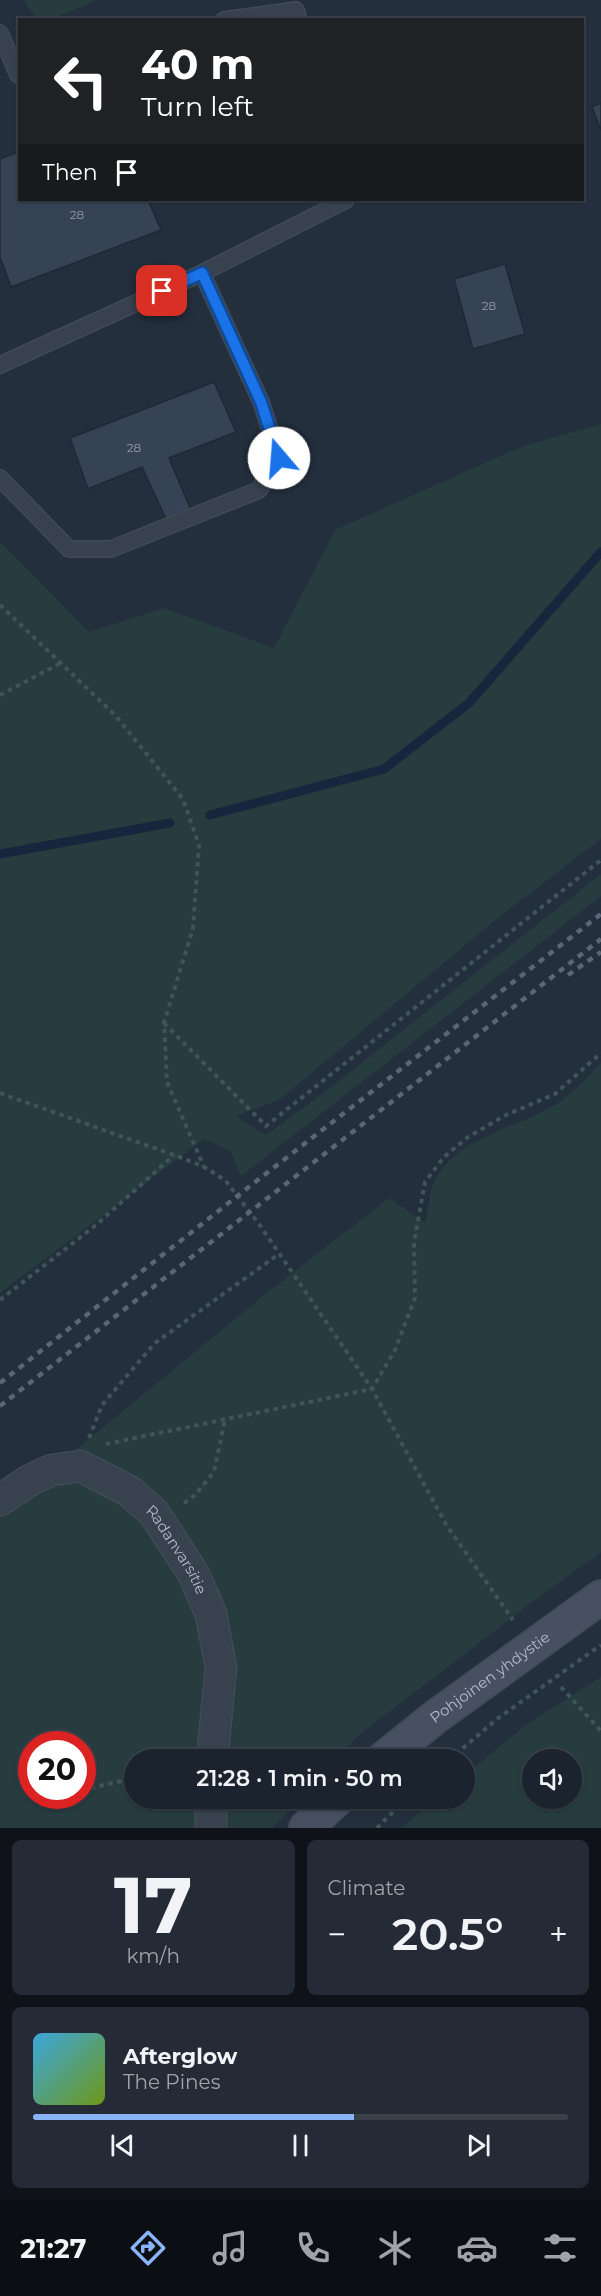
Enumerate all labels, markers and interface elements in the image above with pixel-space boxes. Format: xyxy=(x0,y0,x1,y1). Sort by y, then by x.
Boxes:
text: 40 m xyxy=(141,38,254,90)
icon: left xyxy=(42,42,120,120)
text: Turn left xyxy=(141,90,254,123)
icon: arrive xyxy=(110,156,143,189)
text: Then xyxy=(42,159,98,186)
house number: 28 xyxy=(70,207,85,222)
pin xyxy=(136,265,187,316)
icon: arrive xyxy=(145,274,178,307)
house number: 28 xyxy=(482,298,497,313)
position arrow xyxy=(247,426,311,490)
house number: 28 xyxy=(127,440,142,455)
street label: Radanvarsitie xyxy=(142,1500,211,1597)
street label: Pohjoinen yhdystie xyxy=(426,1627,554,1727)
speed limit sign: 20 xyxy=(18,1731,96,1809)
map controls xyxy=(522,1749,582,1809)
button: sound xyxy=(522,1749,582,1809)
text: 21:28 · 1 min · 50 m xyxy=(196,1765,403,1792)
text: 17 xyxy=(114,1857,193,1953)
text: Climate xyxy=(328,1876,405,1900)
text: 20.5° xyxy=(392,1906,504,1961)
text: − xyxy=(328,1914,346,1954)
text: + xyxy=(549,1914,568,1954)
text: km/h xyxy=(127,1944,180,1968)
text: Afterglow xyxy=(123,2043,237,2070)
text: The Pines xyxy=(123,2070,220,2094)
icon: previous xyxy=(106,2129,139,2162)
icon: pause xyxy=(284,2129,317,2162)
icon: next xyxy=(462,2129,495,2162)
icon: directions xyxy=(127,2227,169,2269)
icon: music xyxy=(209,2227,251,2269)
icon: phone xyxy=(292,2227,334,2269)
icon: climate xyxy=(374,2227,416,2269)
icon: car xyxy=(456,2227,498,2269)
icon: filters xyxy=(539,2227,581,2269)
text: 21:27 xyxy=(20,2232,86,2265)

